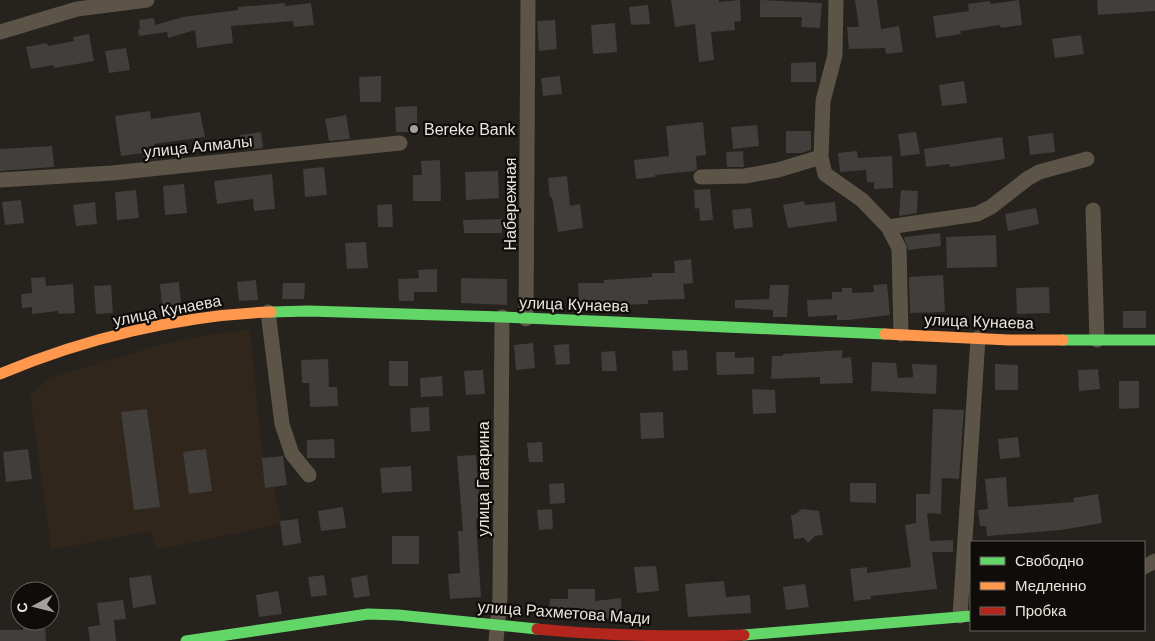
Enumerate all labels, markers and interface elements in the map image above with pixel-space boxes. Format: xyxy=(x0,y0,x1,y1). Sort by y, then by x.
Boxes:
place label: Bereke Bank xyxy=(424,121,517,138)
marker: Bereke Bank xyxy=(408,123,420,135)
street label: улица Алмалы xyxy=(143,132,253,161)
street label: Набережная xyxy=(502,157,519,251)
street label: улица Кунаева xyxy=(112,292,223,329)
street label: улица Кунаева xyxy=(519,294,629,315)
street label: улица Кунаева xyxy=(924,311,1034,332)
street label: улица Гагарина xyxy=(475,421,492,537)
legend xyxy=(970,541,1145,631)
text: Свободно xyxy=(1015,552,1084,569)
text: Медленно xyxy=(1015,577,1086,594)
north arrow xyxy=(10,581,60,631)
street label: улица Рахметова Мади xyxy=(477,598,651,627)
text: С xyxy=(14,602,31,614)
text: Пробка xyxy=(1015,602,1067,619)

